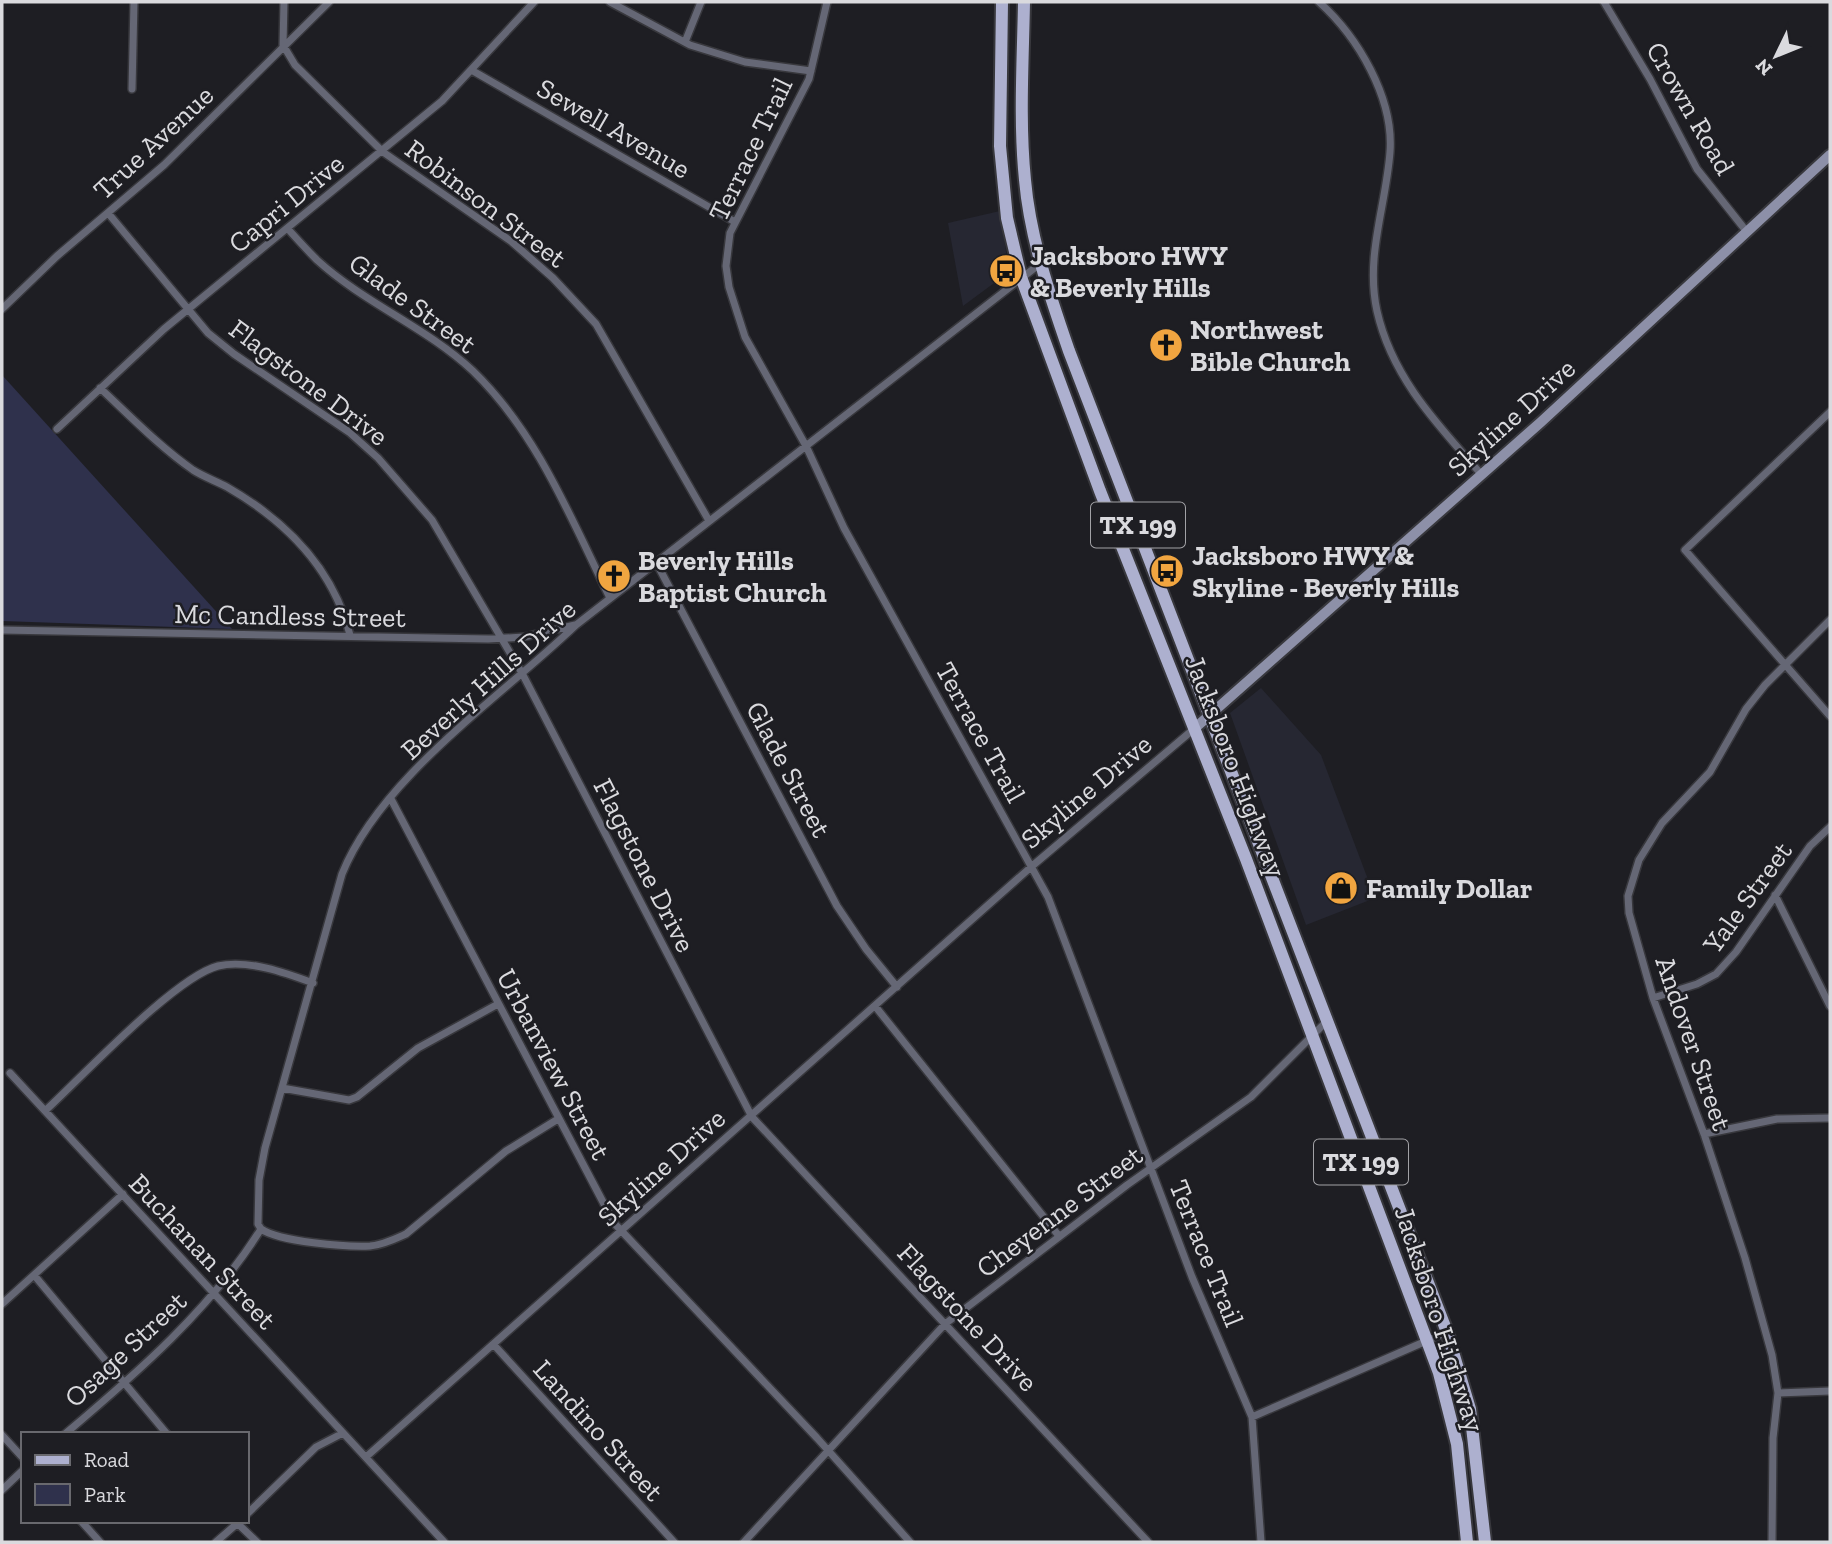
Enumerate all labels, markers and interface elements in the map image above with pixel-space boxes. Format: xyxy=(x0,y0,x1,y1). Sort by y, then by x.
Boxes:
north arrow xyxy=(1741,21,1811,91)
street label: Crown Road xyxy=(1639,36,1742,181)
text: N xyxy=(1751,54,1777,80)
street label: Sewell Avenue xyxy=(531,71,696,186)
street label: Terrace Trail xyxy=(702,72,799,226)
street label: True Avenue xyxy=(87,79,220,206)
street label: Robinson Street xyxy=(399,132,573,275)
street label: Capri Drive xyxy=(222,147,351,260)
place label: Jacksboro HWY & Beverly Hills xyxy=(1030,239,1228,304)
street label: Glade Street xyxy=(343,246,483,361)
bus stop icon: Jacksboro HWY & Beverly Hills xyxy=(987,252,1025,290)
street label: Flagstone Drive xyxy=(223,312,395,453)
place label: Northwest Bible Church xyxy=(1190,313,1350,378)
church icon: Northwest Bible Church xyxy=(1147,326,1185,364)
street label: Skyline Drive xyxy=(1441,352,1582,483)
road number: TX 199 xyxy=(1091,503,1185,548)
place label: Jacksboro HWY & Skyline - Beverly Hills xyxy=(1192,539,1459,604)
place label: Beverly Hills Baptist Church xyxy=(638,544,827,609)
bus stop icon: Jacksboro HWY & Skyline - Beverly Hills xyxy=(1148,552,1186,590)
church icon: Beverly Hills Baptist Church xyxy=(595,557,633,595)
street label: Beverly Hills Drive xyxy=(394,592,582,766)
street label: Mc Candless Street xyxy=(174,597,407,634)
street label: Jacksboro Highway xyxy=(1178,650,1293,883)
street label: Terrace Trail xyxy=(929,656,1033,808)
street label: Glade Street xyxy=(739,696,838,843)
street label: Skyline Drive xyxy=(1014,727,1158,856)
street label: Flagstone Drive xyxy=(587,773,702,958)
street label: Yale Street xyxy=(1695,835,1799,960)
shop icon: Family Dollar xyxy=(1322,869,1360,907)
place label: Family Dollar xyxy=(1366,872,1532,905)
street label: Andover Street xyxy=(1648,952,1739,1135)
street label: Urbanview Street xyxy=(489,963,618,1166)
street label: Skyline Drive xyxy=(591,1102,732,1233)
street label: Cheyenne Street xyxy=(970,1138,1149,1284)
road number: TX 199 xyxy=(1314,1140,1408,1184)
street label: Buchanan Street xyxy=(122,1167,283,1336)
street label: Terrace Trail xyxy=(1162,1175,1251,1331)
street label: Jacksboro Highway xyxy=(1387,1202,1492,1437)
street label: Flagstone Drive xyxy=(891,1236,1045,1398)
street label: Osage Street xyxy=(57,1284,194,1414)
street label: Landino Street xyxy=(527,1353,671,1508)
legend xyxy=(21,1432,248,1523)
text: Road xyxy=(84,1447,130,1472)
text: Park xyxy=(84,1482,126,1507)

